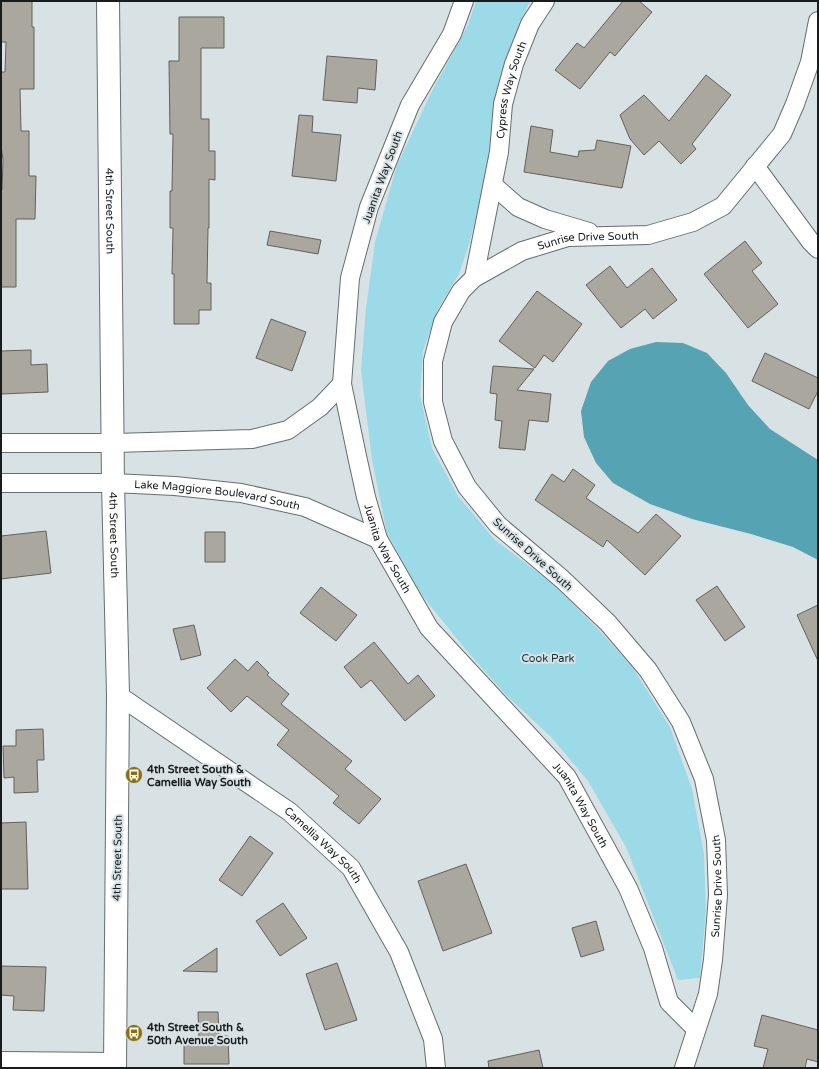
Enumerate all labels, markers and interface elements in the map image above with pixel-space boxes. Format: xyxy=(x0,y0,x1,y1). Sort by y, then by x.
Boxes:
street label: Cypress Way South xyxy=(494,39,529,139)
street label: Juanita Way South xyxy=(360,129,405,225)
street label: 4th Street South xyxy=(103,168,117,254)
street label: Sunrise Drive South xyxy=(536,229,639,253)
street label: Lake Maggiore Boulevard South xyxy=(134,478,301,513)
street label: 4th Street South xyxy=(106,492,121,578)
street label: Juanita Way South xyxy=(361,502,414,596)
street label: Sunrise Drive South xyxy=(490,515,575,593)
park label: Cook Park xyxy=(521,652,575,665)
street label: Juanita Way South xyxy=(550,760,611,850)
place label: 4th Street South & Camellia Way South xyxy=(147,763,251,790)
bus stop icon: 4th Street South & Camellia Way South xyxy=(124,765,144,785)
street label: Camellia Way South xyxy=(282,804,364,886)
street label: 4th Street South xyxy=(110,815,125,901)
street label: Sunrise Drive South xyxy=(709,834,725,938)
place label: 4th Street South & 50th Avenue South xyxy=(147,1021,248,1047)
bus stop icon: 4th Street South & 50th Avenue South xyxy=(124,1023,144,1043)

